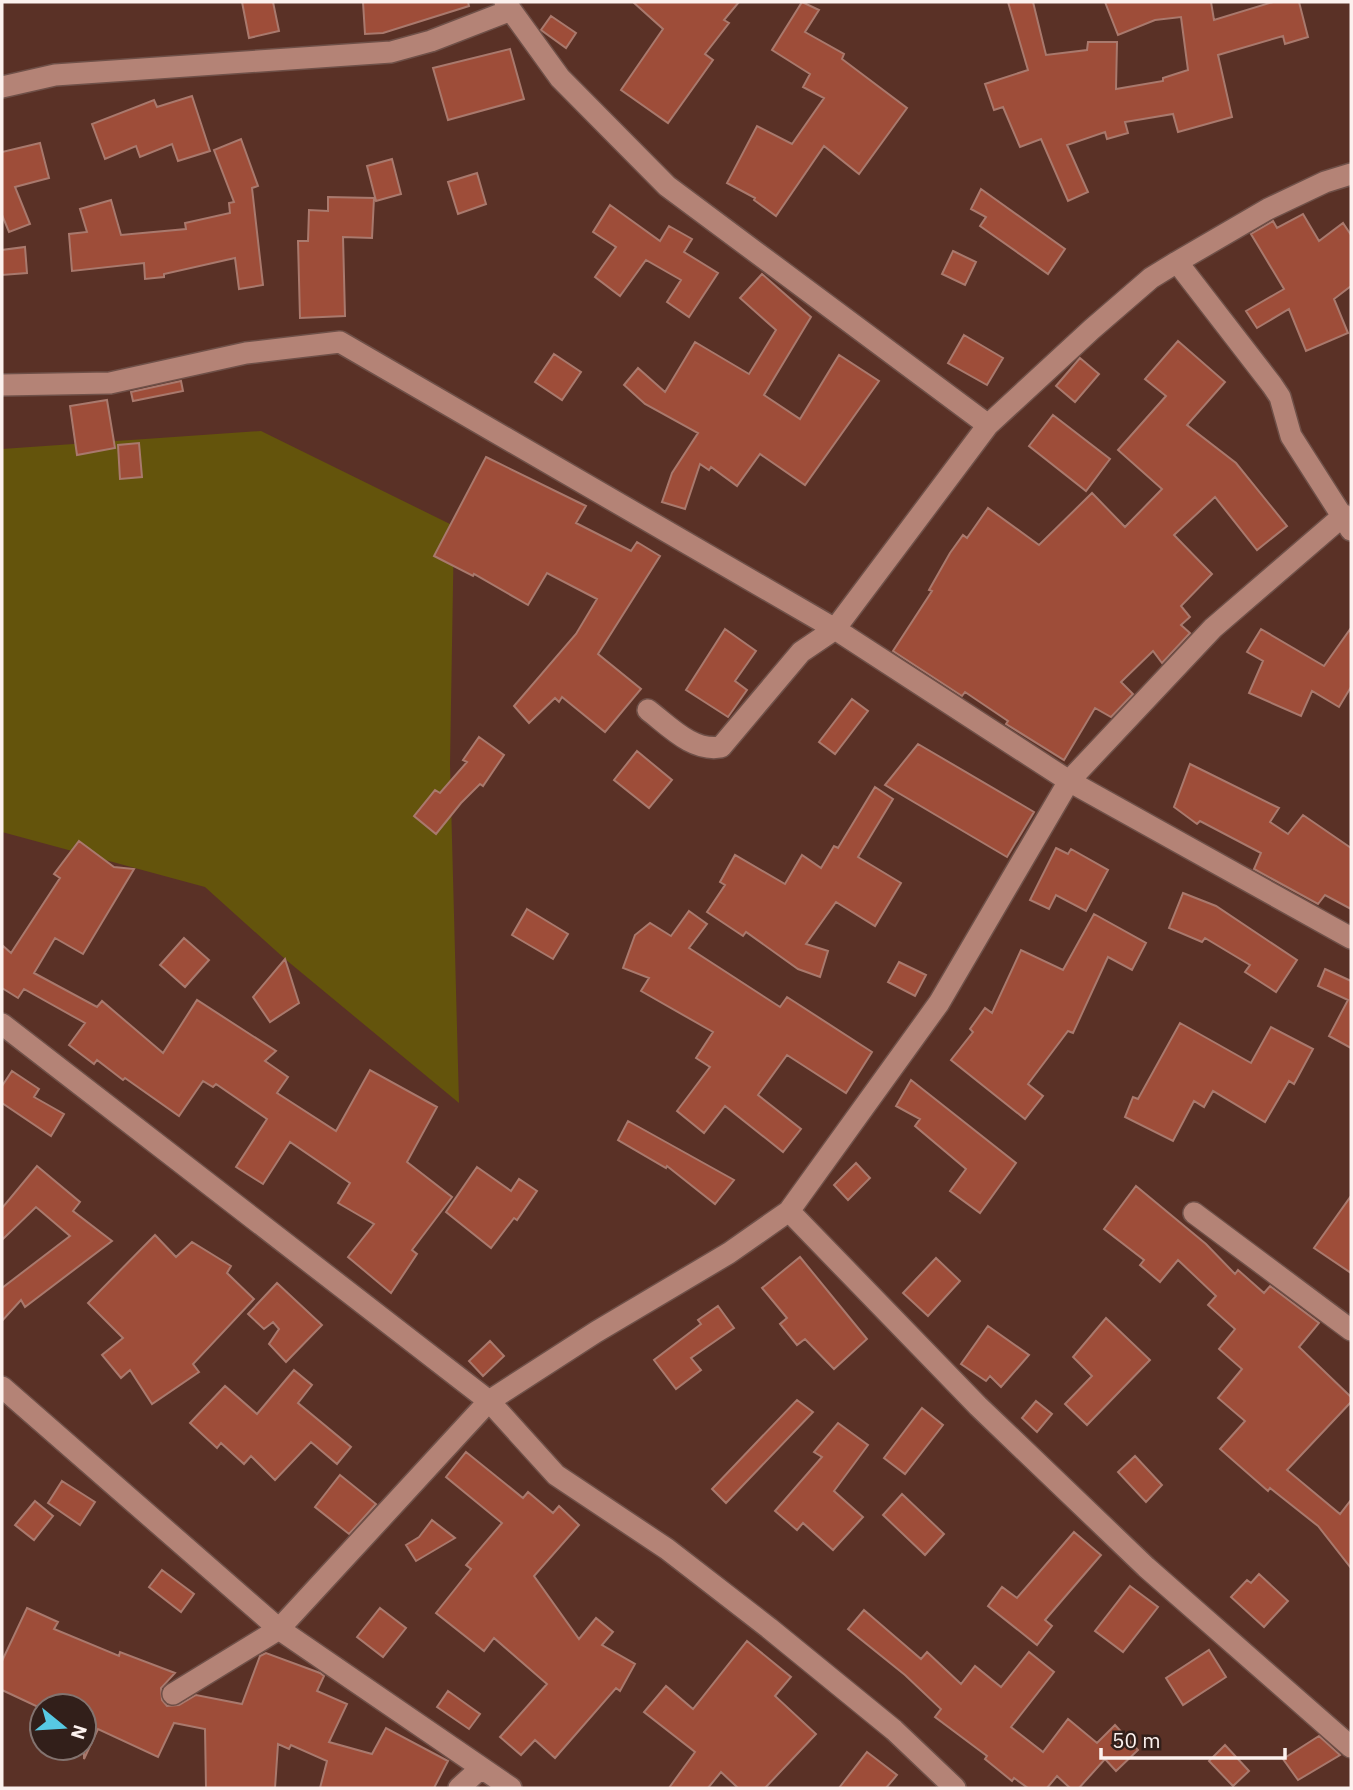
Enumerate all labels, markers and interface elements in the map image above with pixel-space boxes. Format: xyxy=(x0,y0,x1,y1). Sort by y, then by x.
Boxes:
north arrow xyxy=(28,1692,98,1762)
scale bar xyxy=(1101,1716,1285,1760)
text: N xyxy=(66,1722,93,1743)
text: 50 m xyxy=(1112,1726,1161,1754)

